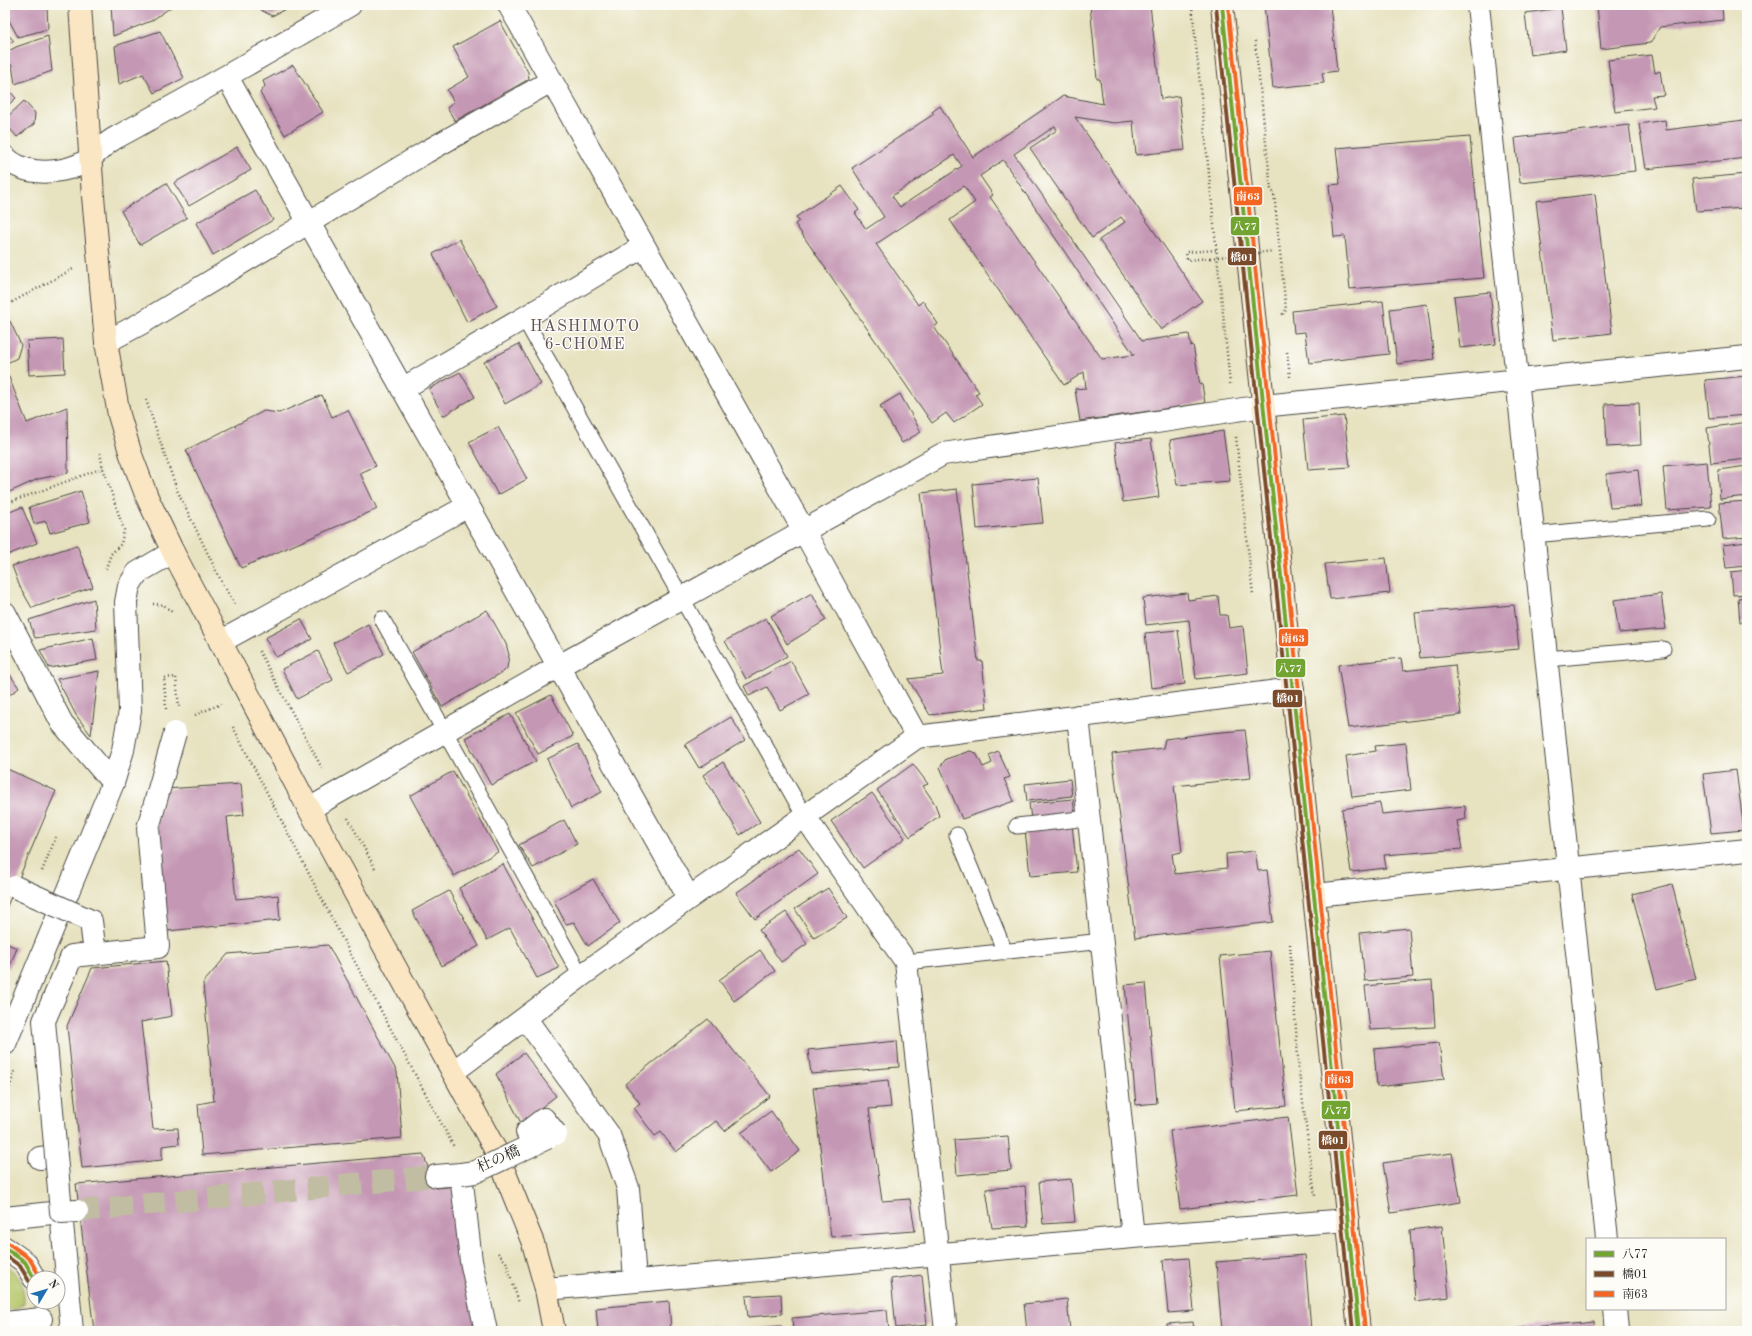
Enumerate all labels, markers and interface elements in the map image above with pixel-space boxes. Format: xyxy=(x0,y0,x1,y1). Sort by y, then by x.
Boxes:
line badge: 南63 xyxy=(1233,186,1263,206)
text: 南63 xyxy=(1236,190,1260,203)
line badge: 八77 xyxy=(1230,216,1260,236)
text: 八77 xyxy=(1233,221,1257,233)
line badge: 橋01 xyxy=(1227,247,1257,266)
text: 橋01 xyxy=(1230,251,1254,264)
district label: HASHIMOTO 6-CHOME xyxy=(530,319,640,353)
line badge: 南63 xyxy=(1278,628,1309,647)
text: 南63 xyxy=(1281,632,1305,645)
line badge: 八77 xyxy=(1275,658,1306,678)
text: 八77 xyxy=(1278,663,1302,675)
line badge: 橋01 xyxy=(1272,689,1303,708)
text: 橋01 xyxy=(1276,692,1300,705)
line badge: 南63 xyxy=(1324,1070,1354,1089)
text: 南63 xyxy=(1327,1073,1351,1086)
line badge: 八77 xyxy=(1321,1100,1351,1120)
text: 八77 xyxy=(1324,1105,1348,1117)
line badge: 橋01 xyxy=(1318,1130,1348,1150)
text: 橋01 xyxy=(1321,1134,1345,1147)
street label: 杜の橋 xyxy=(475,1142,523,1176)
legend xyxy=(1586,1238,1726,1310)
text: 八77 xyxy=(1622,1248,1648,1261)
text: 橋01 xyxy=(1622,1268,1648,1281)
north arrow xyxy=(26,1270,66,1310)
text: N xyxy=(46,1278,60,1292)
text: 南63 xyxy=(1622,1287,1648,1301)

